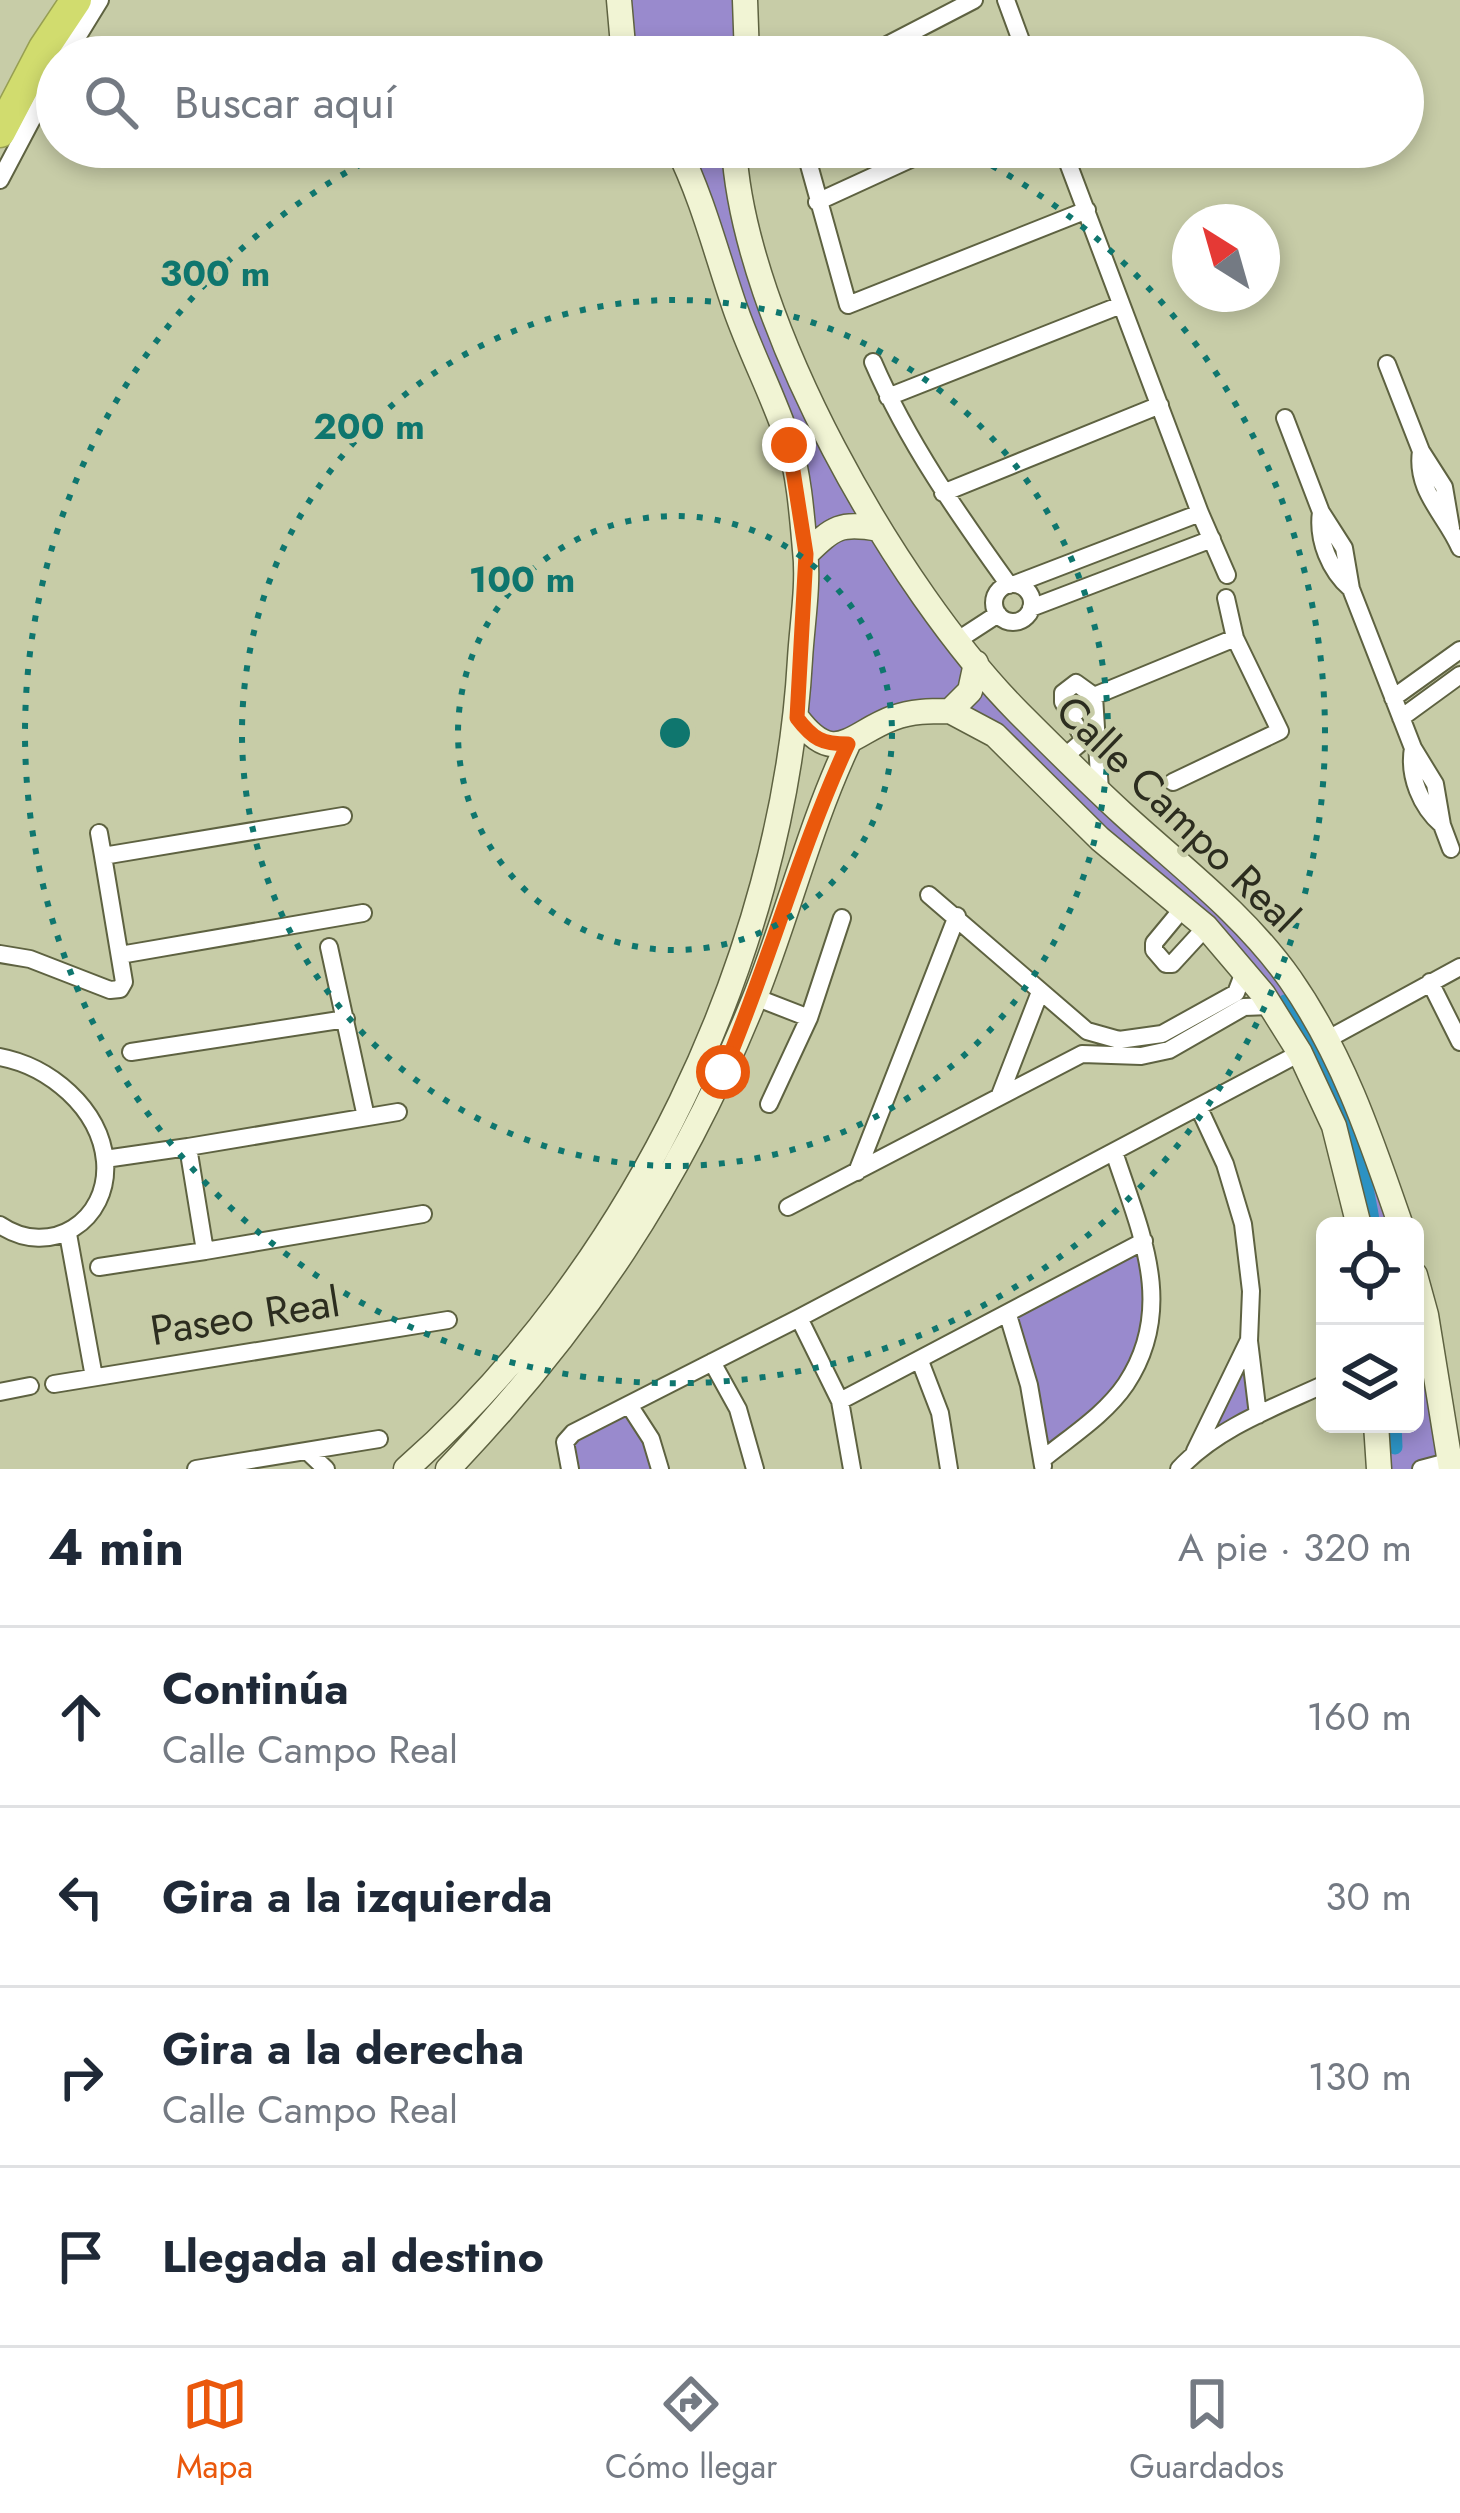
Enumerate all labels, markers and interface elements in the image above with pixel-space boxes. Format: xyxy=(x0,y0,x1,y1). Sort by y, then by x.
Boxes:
search box xyxy=(36,36,1424,168)
icon: search xyxy=(78,69,144,135)
text: Buscar aquí xyxy=(174,70,396,135)
north arrow xyxy=(1172,204,1280,312)
text: 300 m xyxy=(160,247,270,299)
text: 200 m xyxy=(313,400,425,452)
route end xyxy=(762,418,816,472)
text: 100 m xyxy=(469,553,575,605)
street label: Calle Campo Real xyxy=(1042,681,1314,947)
centre of rings xyxy=(654,712,696,754)
route start xyxy=(696,1045,750,1099)
map controls xyxy=(1316,1217,1424,1433)
button: locate xyxy=(1316,1217,1424,1325)
street label: Paseo Real xyxy=(146,1271,344,1361)
button: layers xyxy=(1316,1325,1424,1433)
text: 4 min xyxy=(48,1510,184,1584)
text: A pie · 320 m xyxy=(1178,1519,1412,1576)
text: Continúa xyxy=(162,1656,349,1721)
icon: ahead xyxy=(48,1684,114,1750)
text: 160 m xyxy=(1306,1688,1412,1745)
text: Calle Campo Real xyxy=(162,1721,458,1778)
icon: left xyxy=(48,1864,114,1930)
text: Gira a la izquierda xyxy=(162,1864,553,1929)
text: 30 m xyxy=(1325,1868,1412,1925)
text: Gira a la derecha xyxy=(162,2016,524,2081)
icon: right xyxy=(48,2044,114,2110)
text: 130 m xyxy=(1308,2048,1412,2105)
text: Calle Campo Real xyxy=(162,2081,458,2138)
icon: arrive xyxy=(48,2224,114,2290)
text: Llegada al destino xyxy=(162,2224,544,2289)
tab: Mapa xyxy=(176,2371,253,2490)
tab: Cómo llegar xyxy=(605,2371,777,2490)
tab: Guardados xyxy=(1129,2371,1284,2490)

